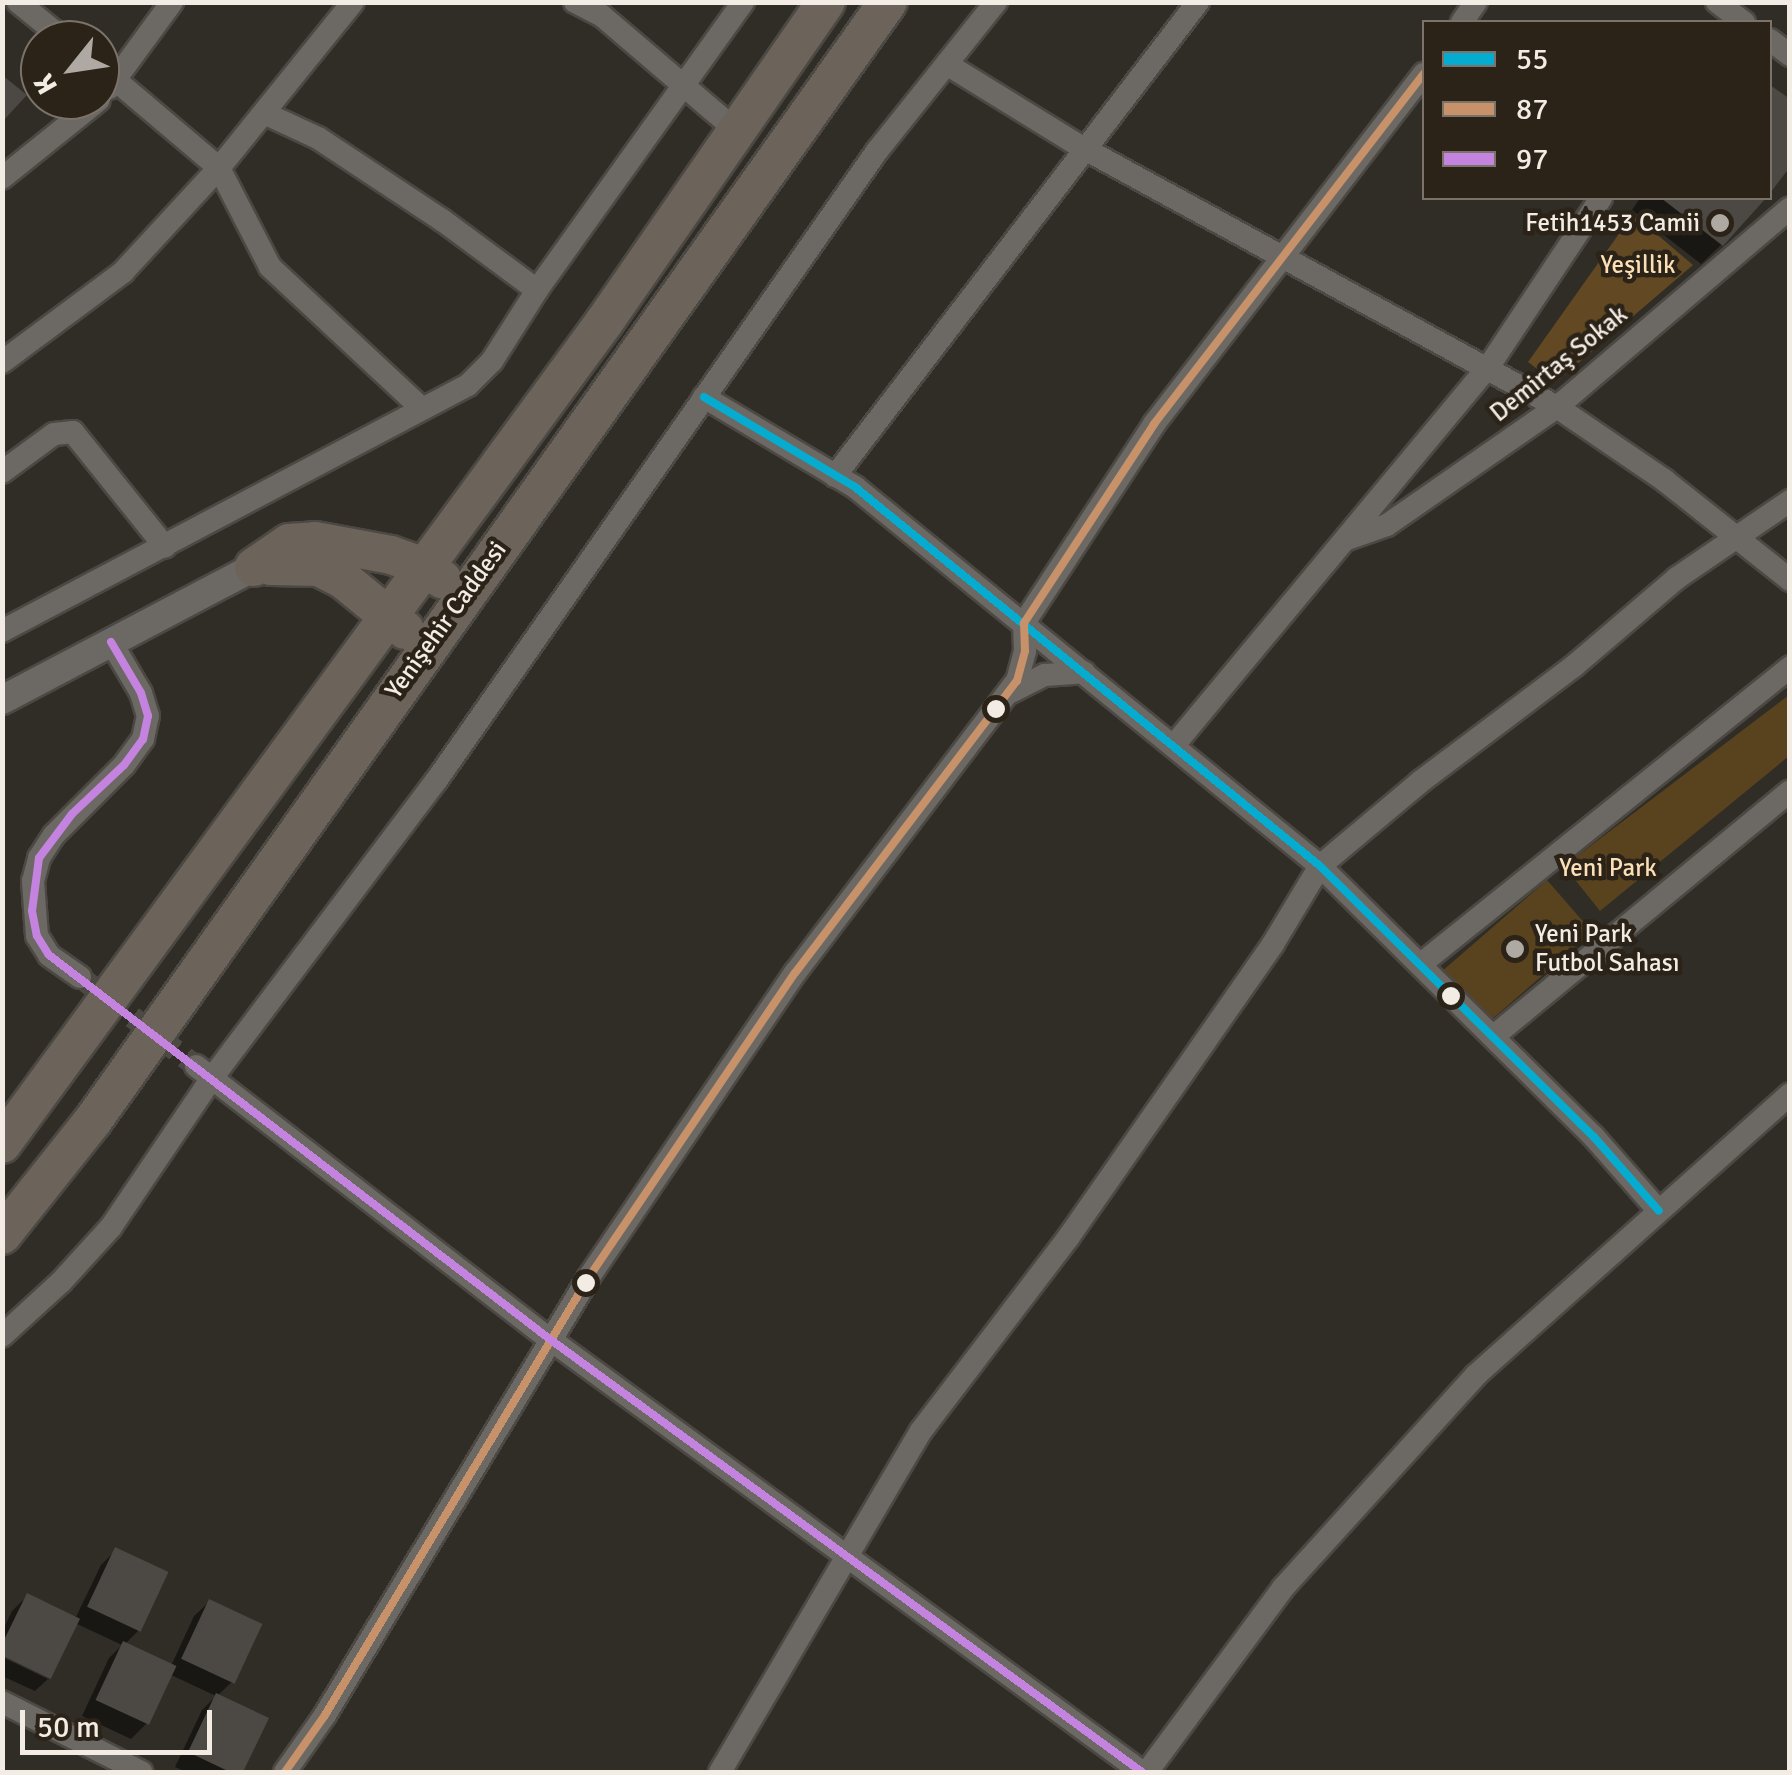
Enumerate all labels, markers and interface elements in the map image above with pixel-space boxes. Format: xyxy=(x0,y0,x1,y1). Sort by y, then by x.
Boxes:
north arrow xyxy=(20,20,120,120)
legend xyxy=(1422,20,1772,200)
text: 55 xyxy=(1516,41,1548,78)
text: K xyxy=(27,68,65,100)
text: 87 xyxy=(1516,91,1548,128)
text: 97 xyxy=(1516,141,1548,178)
place label: Fetih1453 Camii xyxy=(1525,208,1700,238)
marker: Fetih1453 Camii xyxy=(1709,212,1731,234)
park label: Yeşillik xyxy=(1600,250,1676,280)
street label: Demirtaş Sokak xyxy=(1484,300,1634,428)
street label: Yenişehir Caddesi xyxy=(379,536,513,704)
unlabelled marker xyxy=(986,699,1006,719)
park label: Yeni Park xyxy=(1559,853,1657,883)
place label: Yeni Park Futbol Sahası xyxy=(1535,920,1679,979)
marker: Yeni Park Futbol Sahası xyxy=(1504,938,1526,960)
unlabelled marker xyxy=(1441,986,1461,1006)
unlabelled marker xyxy=(576,1273,596,1293)
scale bar xyxy=(25,1690,218,1752)
text: 50 m xyxy=(37,1709,100,1746)

